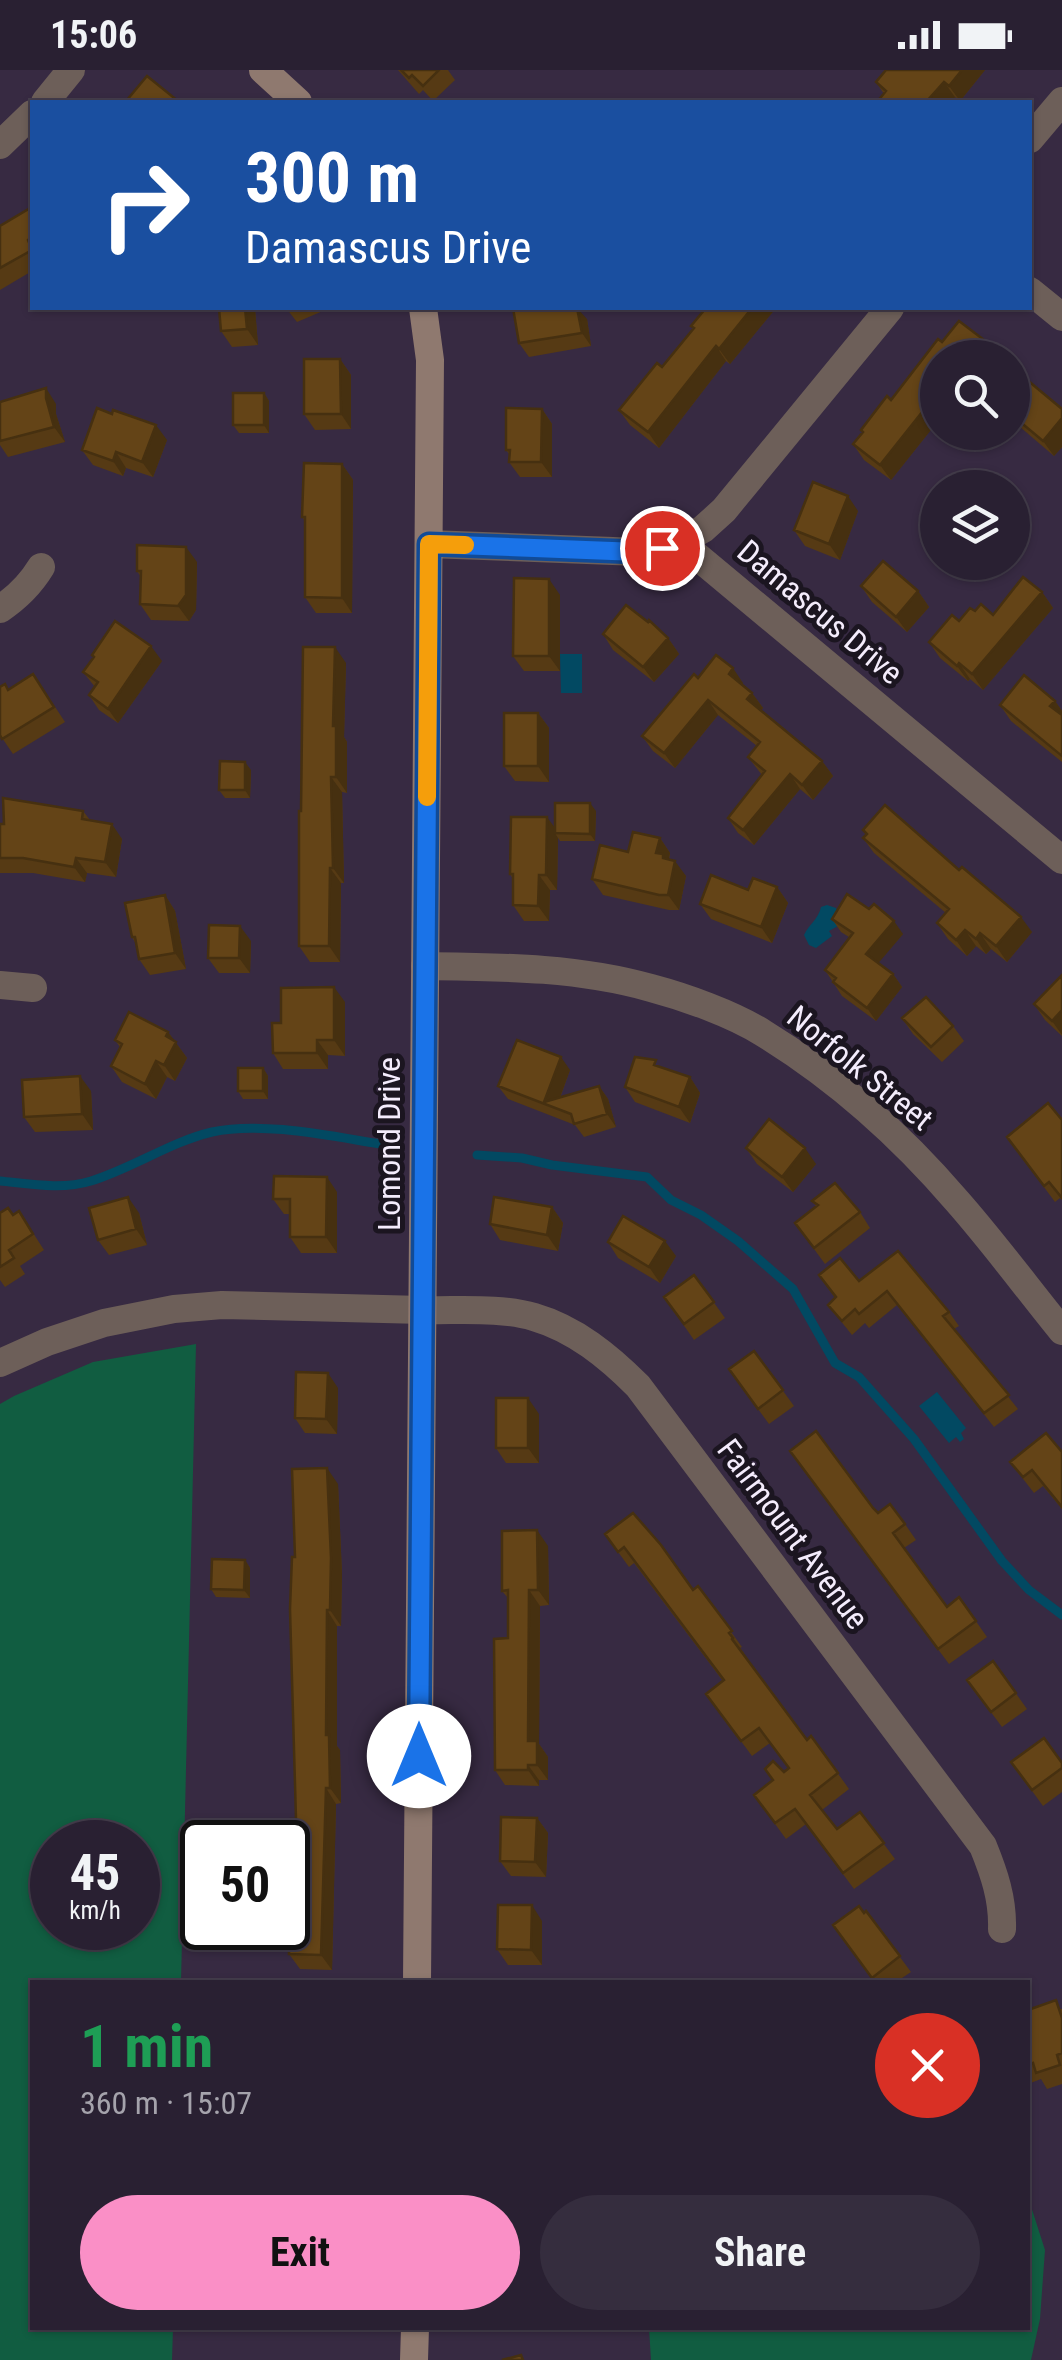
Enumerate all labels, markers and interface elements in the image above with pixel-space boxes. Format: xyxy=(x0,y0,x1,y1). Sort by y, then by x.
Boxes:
text: 15:06 xyxy=(50,13,137,57)
text: 300 m xyxy=(245,137,419,219)
icon: right xyxy=(80,140,210,270)
text: Damascus Drive xyxy=(245,221,531,274)
map controls xyxy=(920,340,1030,580)
button: search xyxy=(920,340,1030,450)
button: layers xyxy=(920,470,1030,580)
pin xyxy=(620,506,705,591)
icon: arrive xyxy=(635,521,690,576)
street label: Damascus Drive xyxy=(730,532,910,692)
street label: Norfolk Street xyxy=(780,998,940,1138)
street label: Lomond Drive xyxy=(370,1057,408,1231)
street label: Fairmount Avenue xyxy=(709,1432,877,1636)
position arrow xyxy=(367,1704,471,1808)
speed limit sign: 50 xyxy=(180,1820,310,1950)
text: 45 xyxy=(70,1844,120,1902)
text: km/h xyxy=(69,1896,121,1925)
text: 1 min xyxy=(80,2011,213,2082)
button: close xyxy=(875,2013,980,2118)
text: 360 m · 15:07 xyxy=(80,2084,252,2122)
button: Exit xyxy=(80,2195,520,2310)
button: Share xyxy=(540,2195,980,2310)

